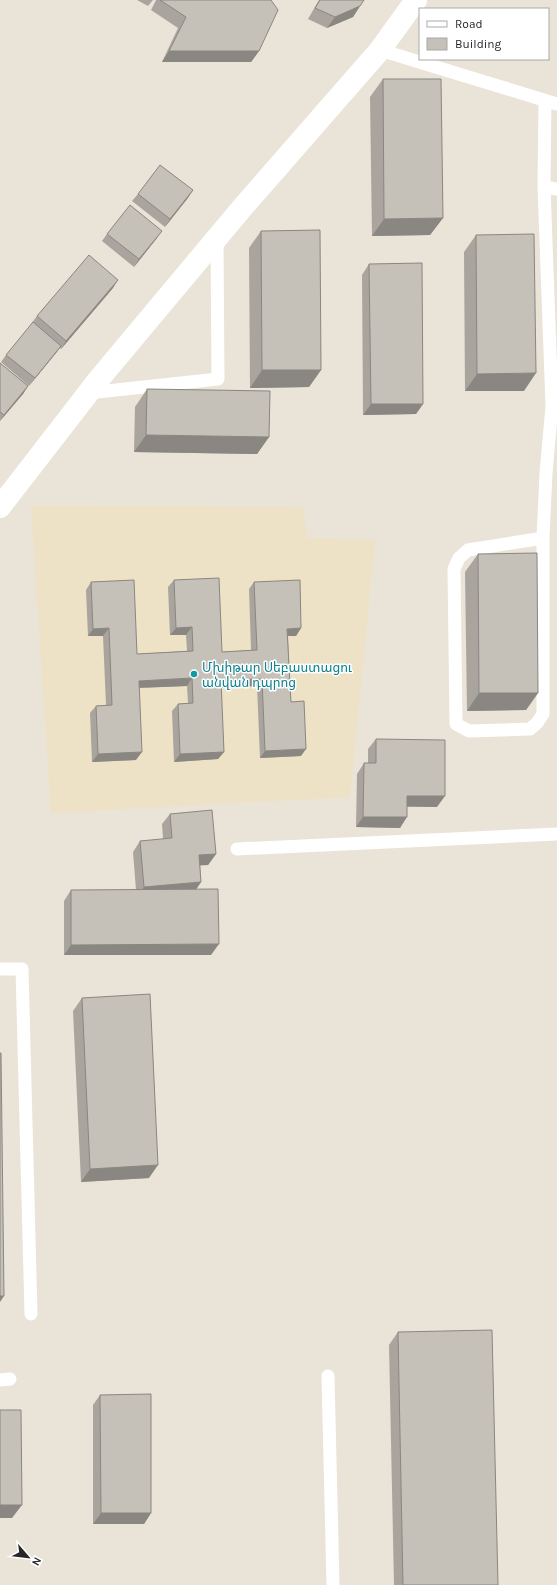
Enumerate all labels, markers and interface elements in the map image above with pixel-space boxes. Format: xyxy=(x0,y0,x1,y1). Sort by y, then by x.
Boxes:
legend xyxy=(419,8,549,60)
text: Road xyxy=(455,17,483,31)
text: Building xyxy=(455,37,502,51)
place label: Մխիթար Սեբաստացու անվան դպրոց xyxy=(202,660,352,690)
marker: Մխիթար Սեբաստացու անվան դպրոց xyxy=(189,669,199,679)
north arrow xyxy=(8,1537,48,1577)
text: N xyxy=(29,1555,44,1568)

